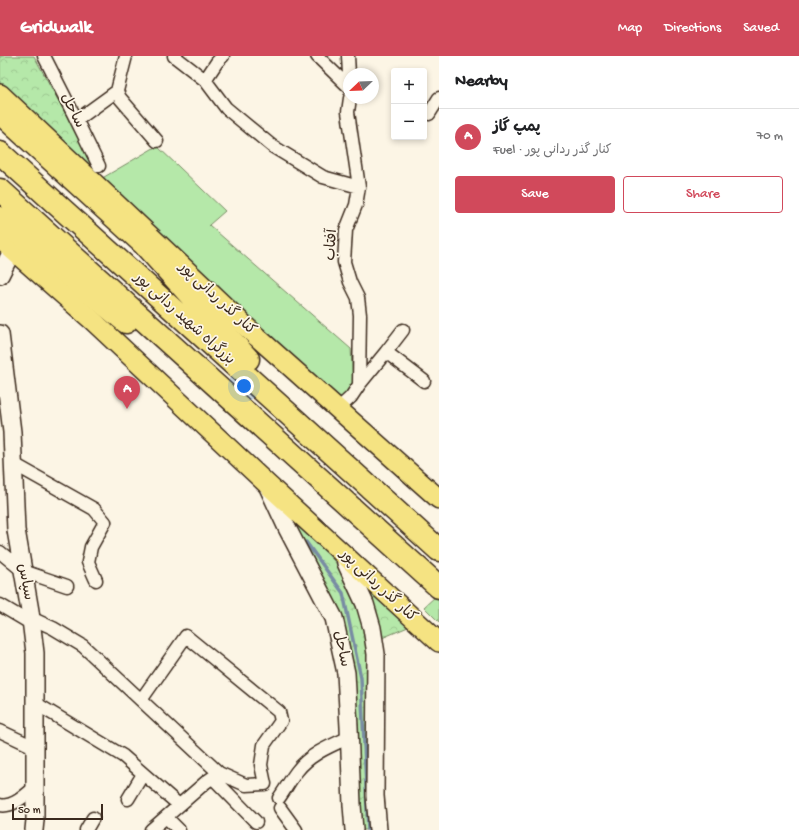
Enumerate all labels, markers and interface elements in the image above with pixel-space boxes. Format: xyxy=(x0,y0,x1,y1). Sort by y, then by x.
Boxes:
text: Gridwalk xyxy=(20,17,92,40)
text: Map xyxy=(618,20,642,37)
text: Directions xyxy=(664,20,721,37)
text: Saved xyxy=(743,20,779,37)
north arrow xyxy=(343,68,379,104)
map controls xyxy=(391,68,427,140)
button: + xyxy=(391,68,427,104)
text: Nearby xyxy=(455,72,508,92)
street label: ساحل xyxy=(56,91,88,131)
button: − xyxy=(391,104,427,140)
text: پمپ گاز xyxy=(493,119,540,137)
text: A xyxy=(464,129,472,144)
text: 70 m xyxy=(757,129,783,144)
text: Fuel · کنار گذر ردانی پور xyxy=(493,143,612,158)
button: Save xyxy=(455,176,615,213)
button: Share xyxy=(623,176,783,213)
street label: آفتاب xyxy=(321,227,342,261)
street label: کنار گذر ردانی پور xyxy=(174,256,261,339)
street label: بزرگراه شهید ردانی پور xyxy=(129,267,239,369)
pin: A xyxy=(114,376,140,409)
your location xyxy=(234,376,254,396)
street label: کنار گذر ردانی پور xyxy=(335,543,422,626)
street label: سپاس xyxy=(13,562,37,602)
street label: ساحل xyxy=(328,629,354,669)
scale bar xyxy=(12,802,103,821)
text: 50 m xyxy=(18,805,40,817)

